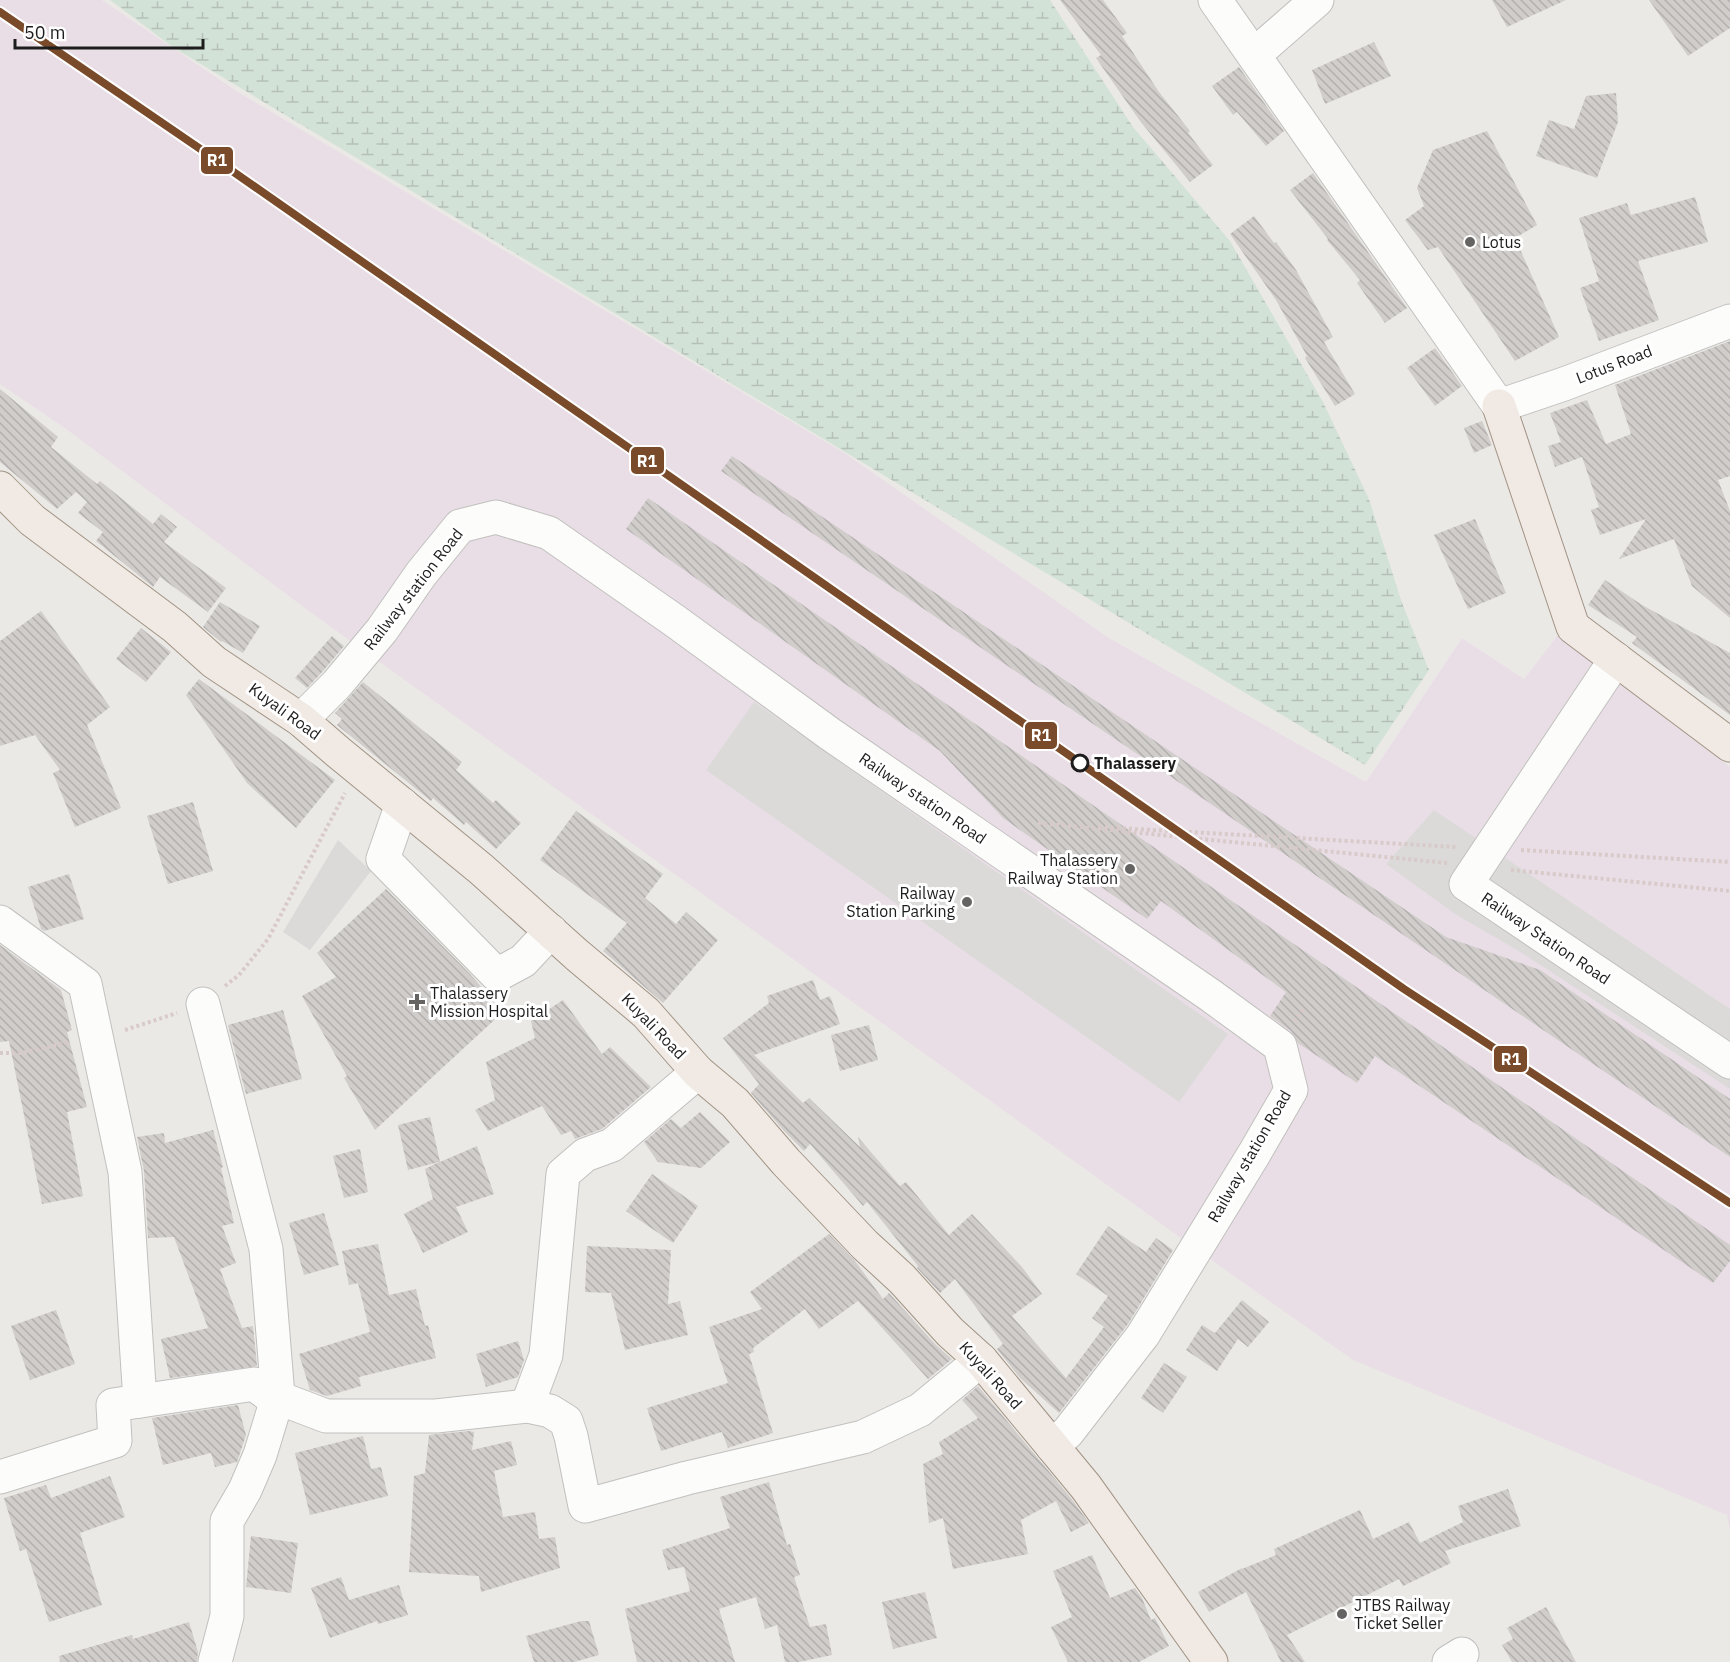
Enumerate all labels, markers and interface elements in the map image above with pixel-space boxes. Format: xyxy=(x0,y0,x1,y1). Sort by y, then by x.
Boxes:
scale bar xyxy=(15,12,202,50)
text: 50 m xyxy=(24,21,66,44)
line badge: R1 xyxy=(200,146,234,175)
text: R1 xyxy=(207,150,228,170)
place label: Lotus xyxy=(1482,232,1521,252)
marker: Lotus xyxy=(1463,235,1477,249)
street label: Lotus Road xyxy=(1573,340,1655,388)
line badge: R1 xyxy=(630,446,665,475)
text: R1 xyxy=(637,451,658,471)
street label: Railway station Road xyxy=(359,524,467,654)
street label: Kuyali Road xyxy=(245,678,325,744)
line badge: R1 xyxy=(1024,721,1058,750)
text: R1 xyxy=(1031,725,1052,745)
street label: Railway station Road xyxy=(856,748,990,848)
place label: Thalassery xyxy=(1094,753,1177,773)
marker: Thalassery xyxy=(1071,754,1089,772)
place label: Thalassery Railway Station xyxy=(1008,850,1118,888)
marker: Thalassery Railway Station xyxy=(1123,862,1137,876)
place label: Railway Station Parking xyxy=(846,883,956,921)
street label: Railway Station Road xyxy=(1478,888,1614,988)
marker: Railway Station Parking xyxy=(960,895,974,909)
place label: Thalassery Mission Hospital xyxy=(430,983,548,1021)
street label: Kuyali Road xyxy=(618,989,690,1063)
marker: Thalassery Mission Hospital xyxy=(408,993,426,1011)
line badge: R1 xyxy=(1493,1045,1528,1073)
text: R1 xyxy=(1501,1049,1522,1069)
street label: Railway station Road xyxy=(1203,1086,1295,1226)
street label: Kuyali Road xyxy=(955,1337,1027,1413)
place label: JTBS Railway Ticket Seller xyxy=(1354,1595,1450,1633)
marker: JTBS Railway Ticket Seller xyxy=(1335,1607,1349,1621)

